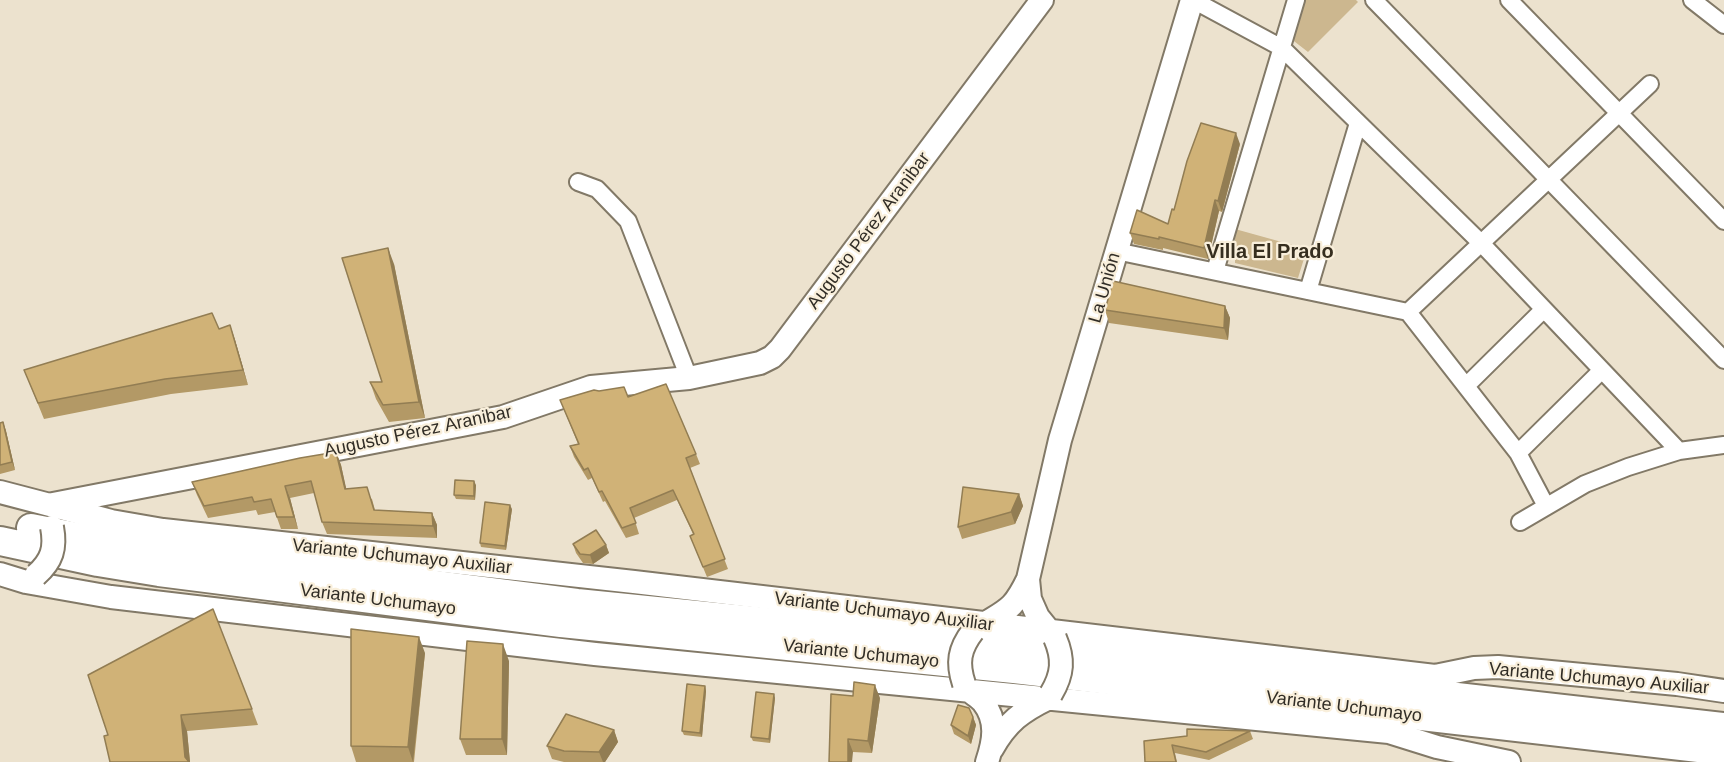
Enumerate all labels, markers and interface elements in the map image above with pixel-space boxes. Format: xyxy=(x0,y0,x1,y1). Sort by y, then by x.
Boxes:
street label: Augusto Pérez Aranibar xyxy=(803,148,935,314)
district label: Villa El Prado xyxy=(1206,240,1334,264)
street label: La Unión xyxy=(1085,250,1125,326)
street label: Augusto Pérez Aranibar xyxy=(322,402,514,462)
street label: Variante Uchumayo Auxiliar xyxy=(291,535,513,579)
street label: Variante Uchumayo xyxy=(299,580,457,620)
street label: Variante Uchumayo Auxiliar xyxy=(773,588,995,636)
street label: Variante Uchumayo xyxy=(782,635,940,673)
street label: Variante Uchumayo Auxiliar xyxy=(1488,659,1710,699)
street label: Variante Uchumayo xyxy=(1265,687,1423,727)

